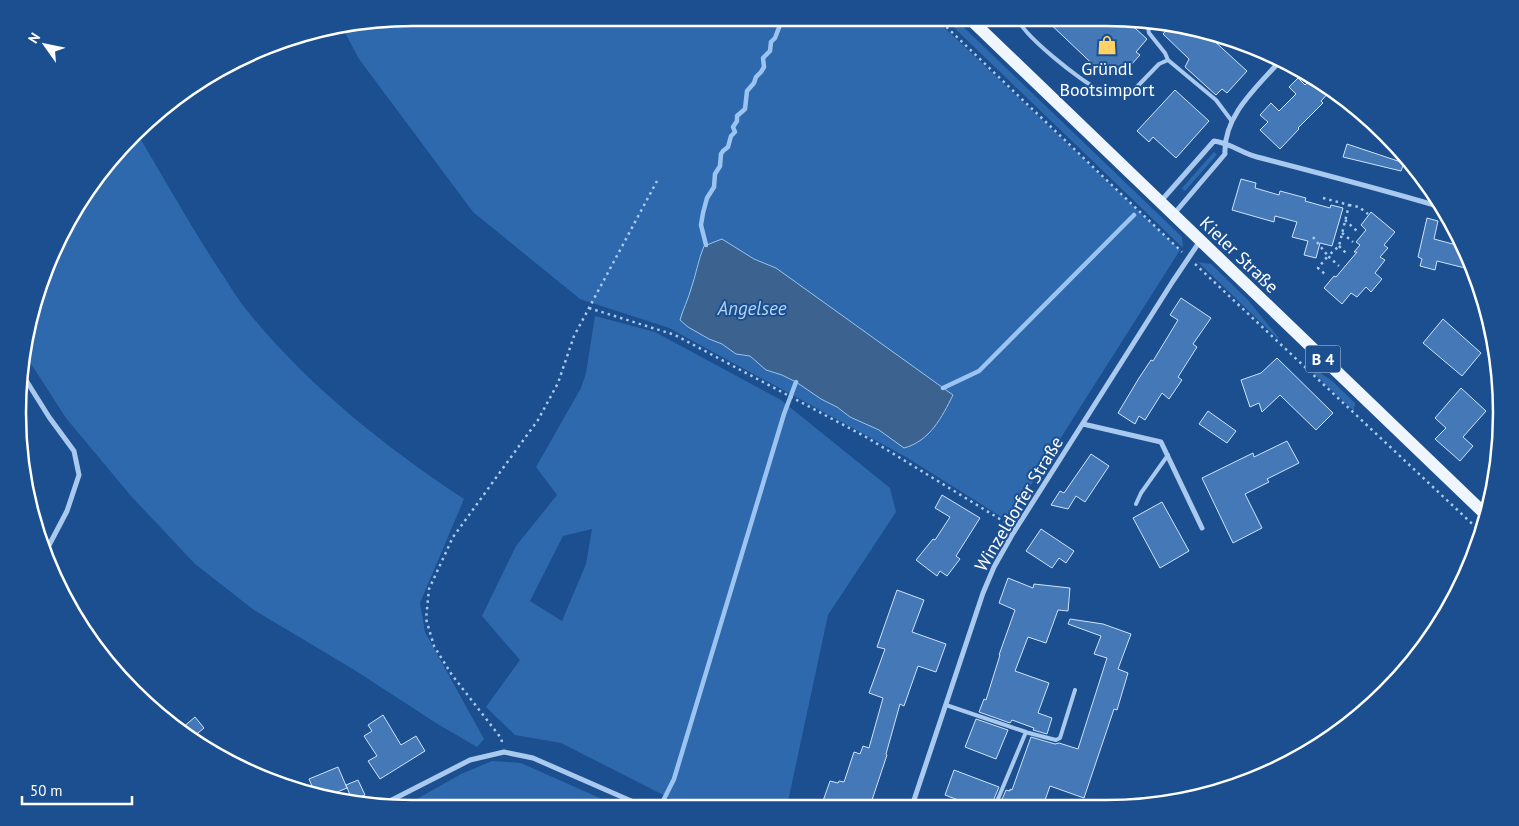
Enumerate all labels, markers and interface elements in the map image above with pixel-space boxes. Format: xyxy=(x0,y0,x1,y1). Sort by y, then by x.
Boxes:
north arrow xyxy=(20,20,70,70)
text: N xyxy=(24,29,44,47)
shop icon: Gründl Bootsimport xyxy=(1096,34,1118,56)
place label: Gründl Bootsimport xyxy=(1059,57,1155,101)
street label: Kieler Straße xyxy=(1195,211,1284,298)
water label: Angelsee xyxy=(716,296,787,320)
road number: B 4 xyxy=(1306,346,1340,372)
street label: Winzeldorfer Straße xyxy=(969,432,1068,575)
scale bar xyxy=(22,774,132,806)
text: 50 m xyxy=(30,781,63,800)

